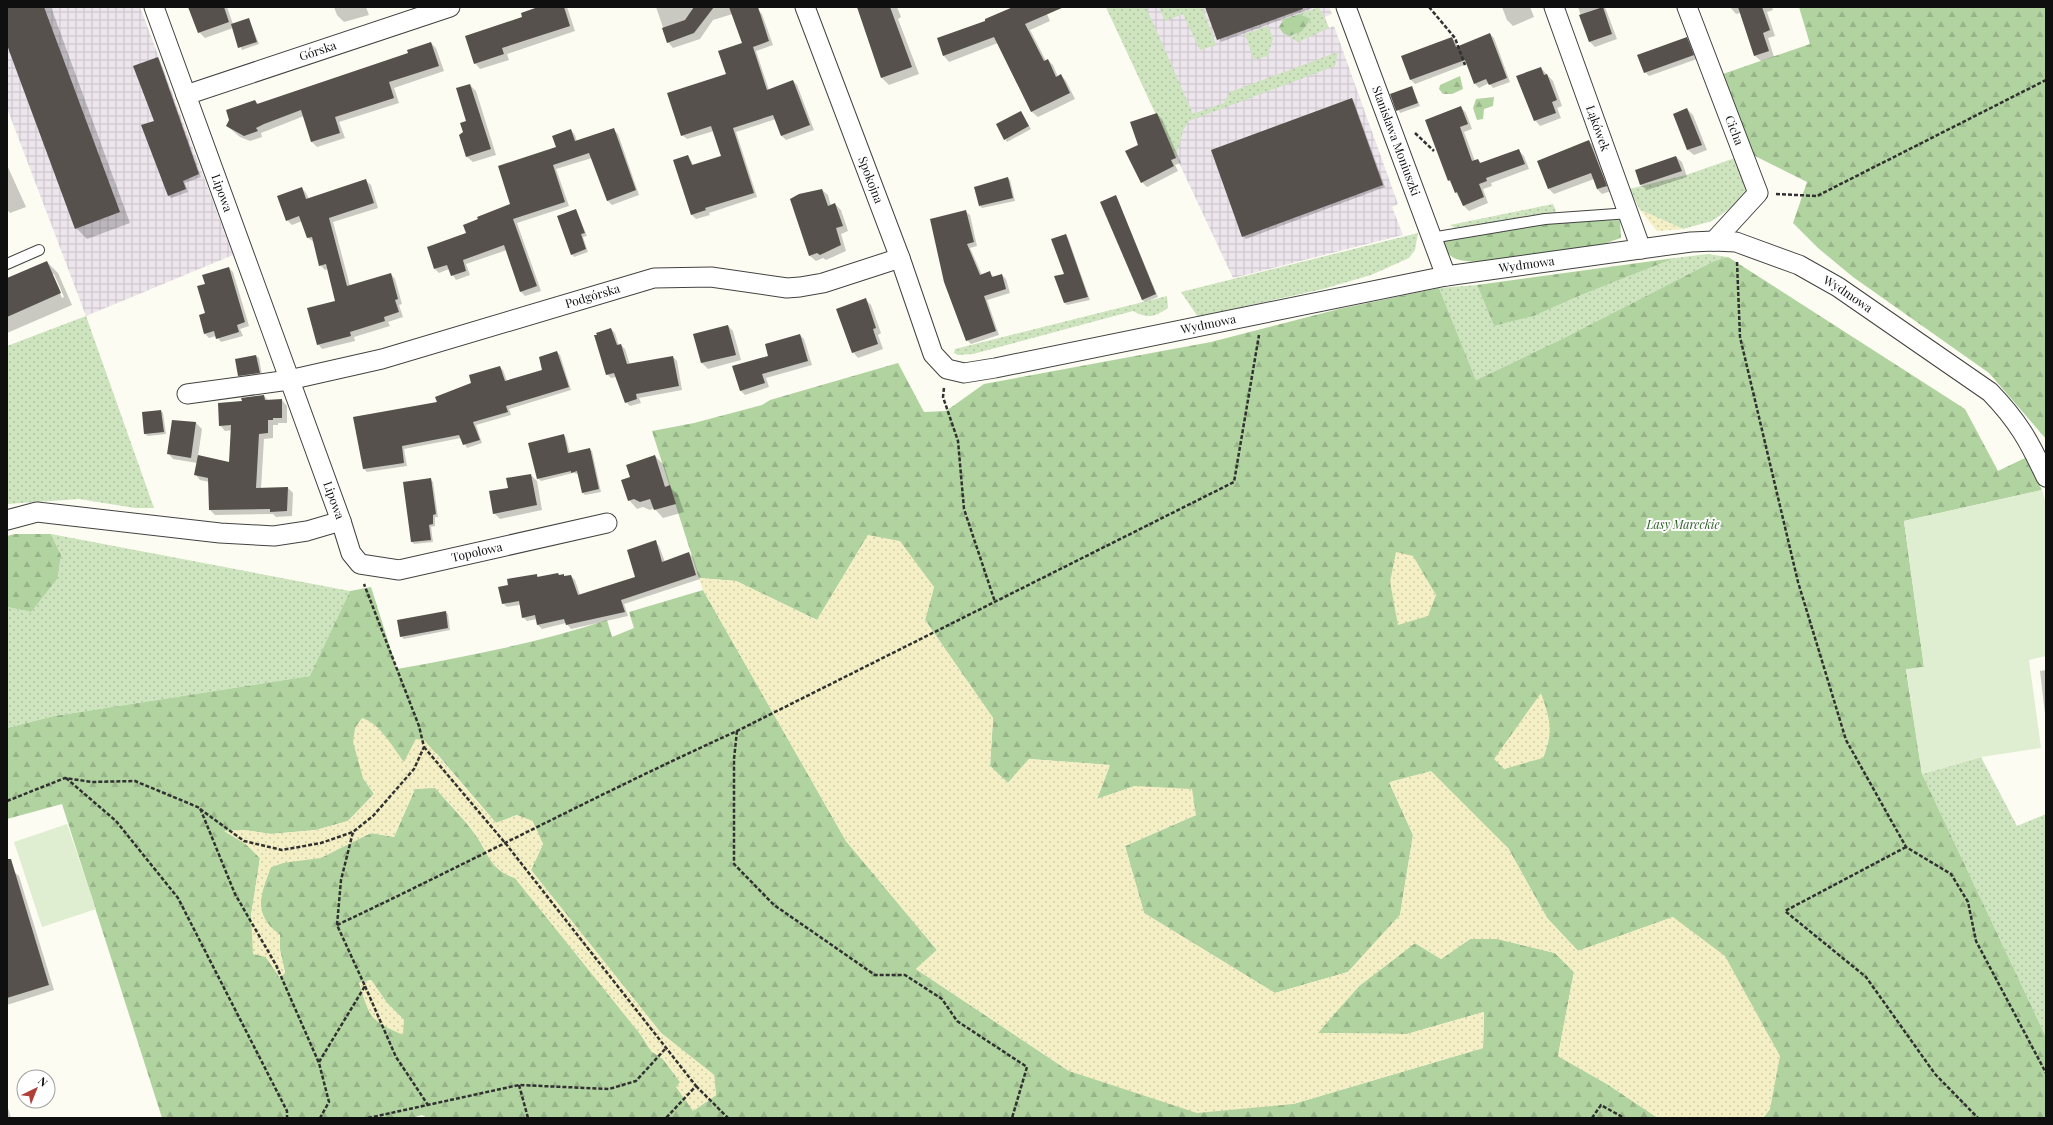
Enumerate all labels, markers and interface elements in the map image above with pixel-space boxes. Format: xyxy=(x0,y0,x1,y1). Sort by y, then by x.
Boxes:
street label: Górska xyxy=(297,36,338,64)
street label: Stanisława Moniuszki xyxy=(1369,84,1425,198)
street label: Łąkówek xyxy=(1583,103,1614,154)
street label: Cicha xyxy=(1722,113,1748,147)
street label: Spokojna xyxy=(855,154,888,206)
street label: Lipowa xyxy=(208,172,237,214)
street label: Wydmowa xyxy=(1497,252,1555,276)
street label: Wydmowa xyxy=(1820,271,1876,316)
street label: Podgórska xyxy=(563,280,622,311)
street label: Wydmowa xyxy=(1178,310,1237,337)
street label: Lipowa xyxy=(320,479,349,521)
park label: Lasy Mareckie xyxy=(1645,516,1720,532)
street label: Topolowa xyxy=(450,538,504,565)
north arrow xyxy=(16,1069,56,1109)
text: N xyxy=(35,1073,51,1090)

